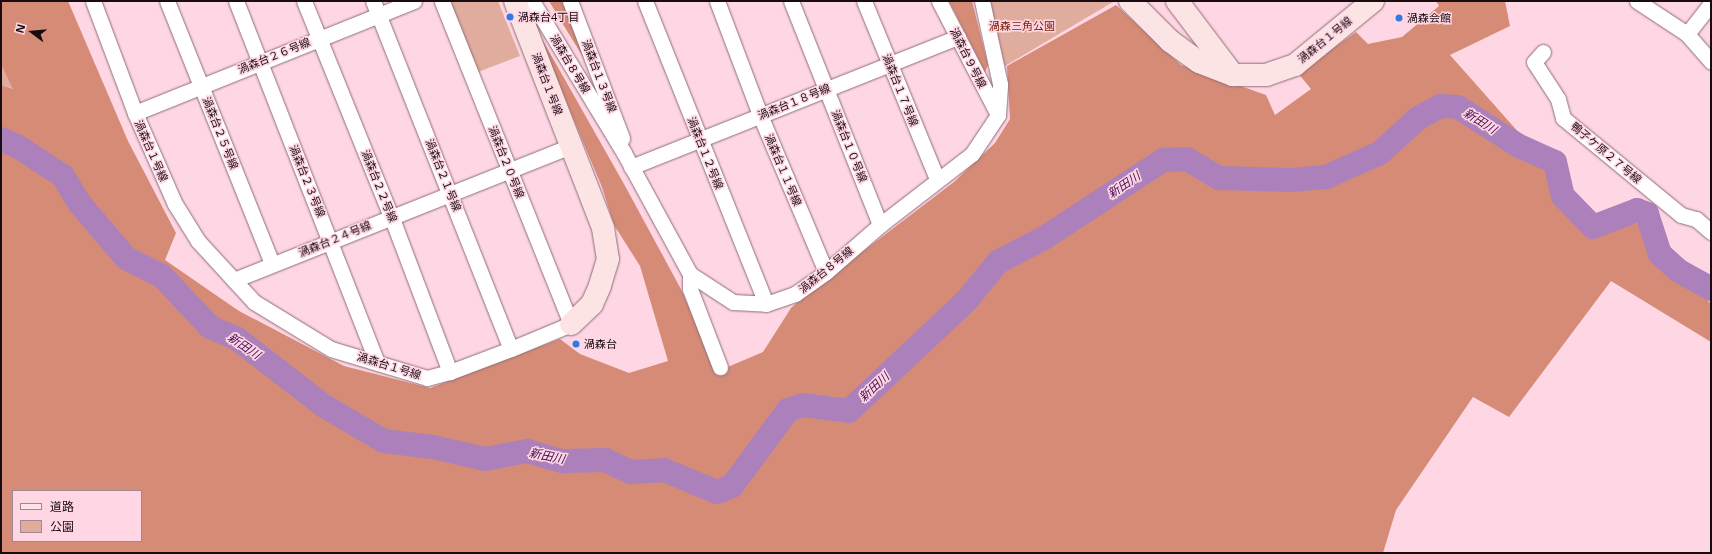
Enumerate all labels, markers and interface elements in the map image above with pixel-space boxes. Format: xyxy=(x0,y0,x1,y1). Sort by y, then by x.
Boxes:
place label: 渦森台4丁目 xyxy=(518,10,579,24)
place label: 渦森会館 xyxy=(1407,11,1451,25)
north arrow xyxy=(12,12,52,52)
marker: 渦森台4丁目 xyxy=(505,12,515,22)
marker: 渦森会館 xyxy=(1394,13,1404,23)
street label: 渦森台１号線 xyxy=(1295,14,1355,66)
park label: 渦森三角公園 xyxy=(989,19,1055,33)
text: N xyxy=(12,22,28,35)
street label: 渦森台９号線 xyxy=(947,26,989,90)
street label: 渦森台８号線 xyxy=(547,32,593,96)
street label: 渦森台２６号線 xyxy=(236,35,312,77)
street label: 渦森台１３号線 xyxy=(579,38,619,114)
street label: 渦森台１号線 xyxy=(529,51,565,117)
street label: 渦森台１７号線 xyxy=(879,52,921,128)
street label: 渦森台１８号線 xyxy=(756,81,832,123)
street label: 渦森台２５号線 xyxy=(199,95,241,171)
water label: 新田川 xyxy=(1461,105,1499,137)
street label: 渦森台１０号線 xyxy=(828,108,870,184)
street label: 渦森台１２号線 xyxy=(684,115,726,191)
street label: 渦森台１号線 xyxy=(132,118,170,184)
street label: 鴨子ケ原２７号線 xyxy=(1568,120,1644,186)
street label: 渦森台２０号線 xyxy=(485,124,527,200)
street label: 渦森台１１号線 xyxy=(762,132,804,208)
street label: 渦森台２１号線 xyxy=(422,137,464,213)
street label: 渦森台２３号線 xyxy=(286,143,328,219)
street label: 渦森台２２号線 xyxy=(358,148,400,224)
water label: 新田川 xyxy=(1105,169,1143,201)
street label: 渦森台２４号線 xyxy=(297,218,373,260)
street label: 渦森台８号線 xyxy=(796,244,856,296)
water label: 新田川 xyxy=(225,330,263,362)
place label: 渦森台 xyxy=(584,337,617,351)
marker: 渦森台 xyxy=(571,339,581,349)
street label: 渦森台１号線 xyxy=(356,350,422,382)
water label: 新田川 xyxy=(856,369,892,405)
water label: 新田川 xyxy=(528,445,566,467)
legend xyxy=(12,490,142,542)
text: 道路 xyxy=(50,498,74,515)
text: 公園 xyxy=(50,518,74,535)

